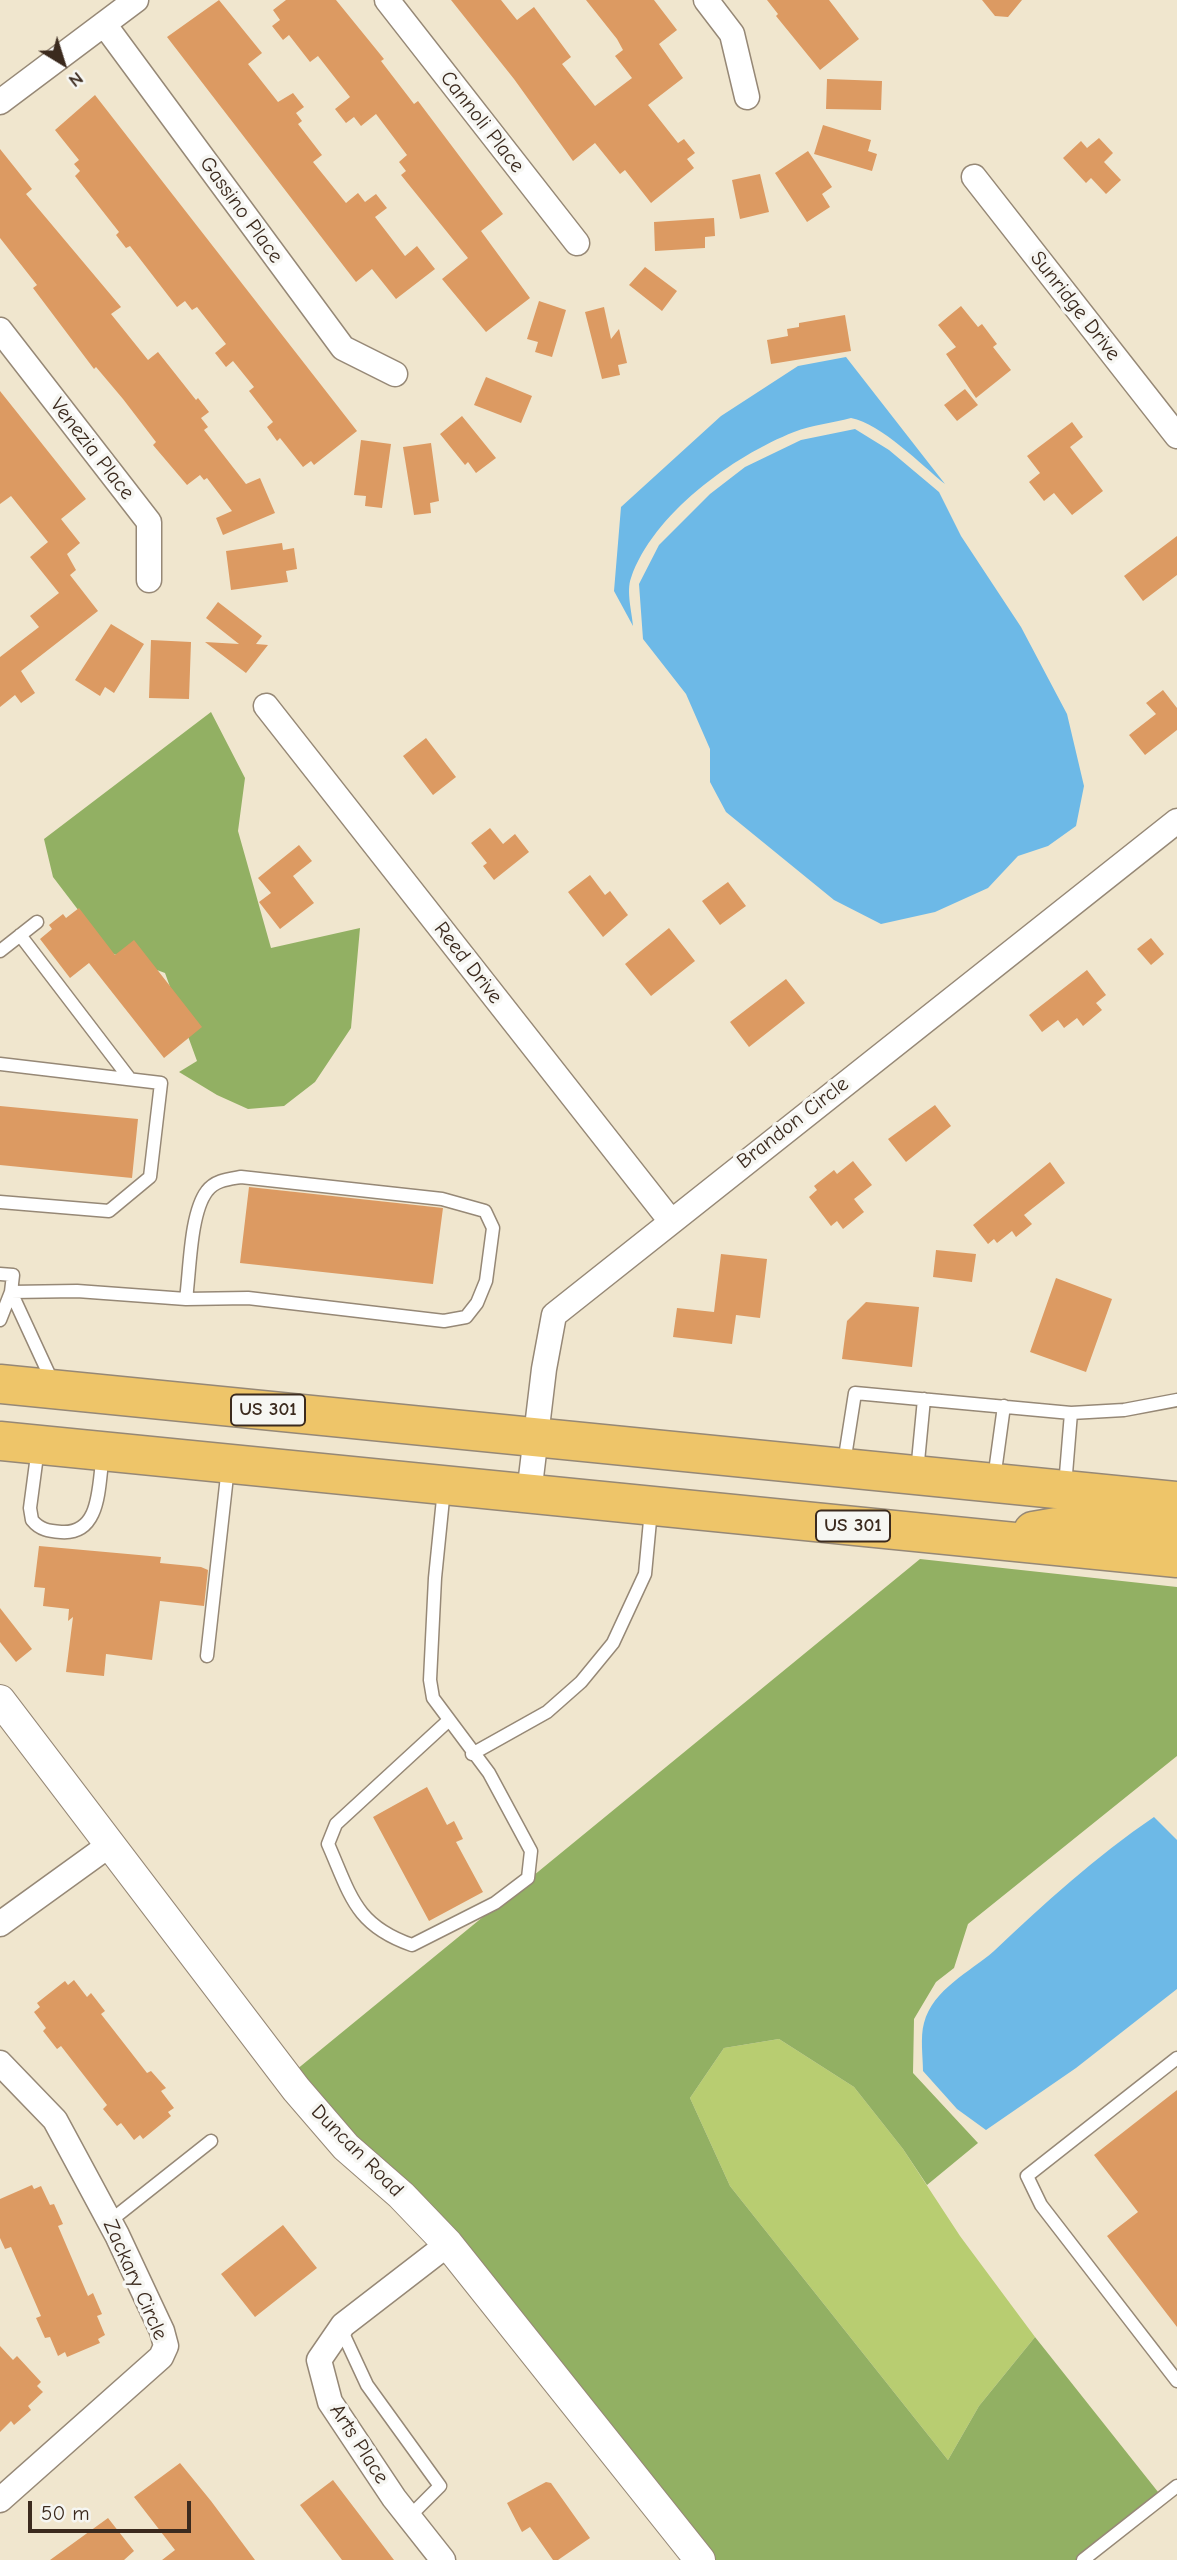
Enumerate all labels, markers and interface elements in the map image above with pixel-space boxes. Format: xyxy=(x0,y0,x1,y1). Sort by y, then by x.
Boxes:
north arrow xyxy=(28,28,98,98)
street label: Cannoli Place xyxy=(434,66,530,178)
text: N xyxy=(64,67,88,92)
street label: Gassino Place xyxy=(194,152,288,268)
street label: Sunridge Drive xyxy=(1024,246,1126,366)
street label: Venezia Place xyxy=(44,393,140,505)
street label: Reed Drive xyxy=(428,917,508,1009)
street label: Brandon Circle xyxy=(732,1072,854,1174)
road number: US 301 xyxy=(231,1394,305,1426)
road number: US 301 xyxy=(816,1510,890,1542)
street label: Duncan Road xyxy=(305,2099,409,2203)
street label: Zackary Circle xyxy=(97,2216,173,2344)
street label: Arts Place xyxy=(324,2399,394,2489)
scale bar xyxy=(32,2486,194,2530)
text: 50 m xyxy=(41,2501,90,2525)

